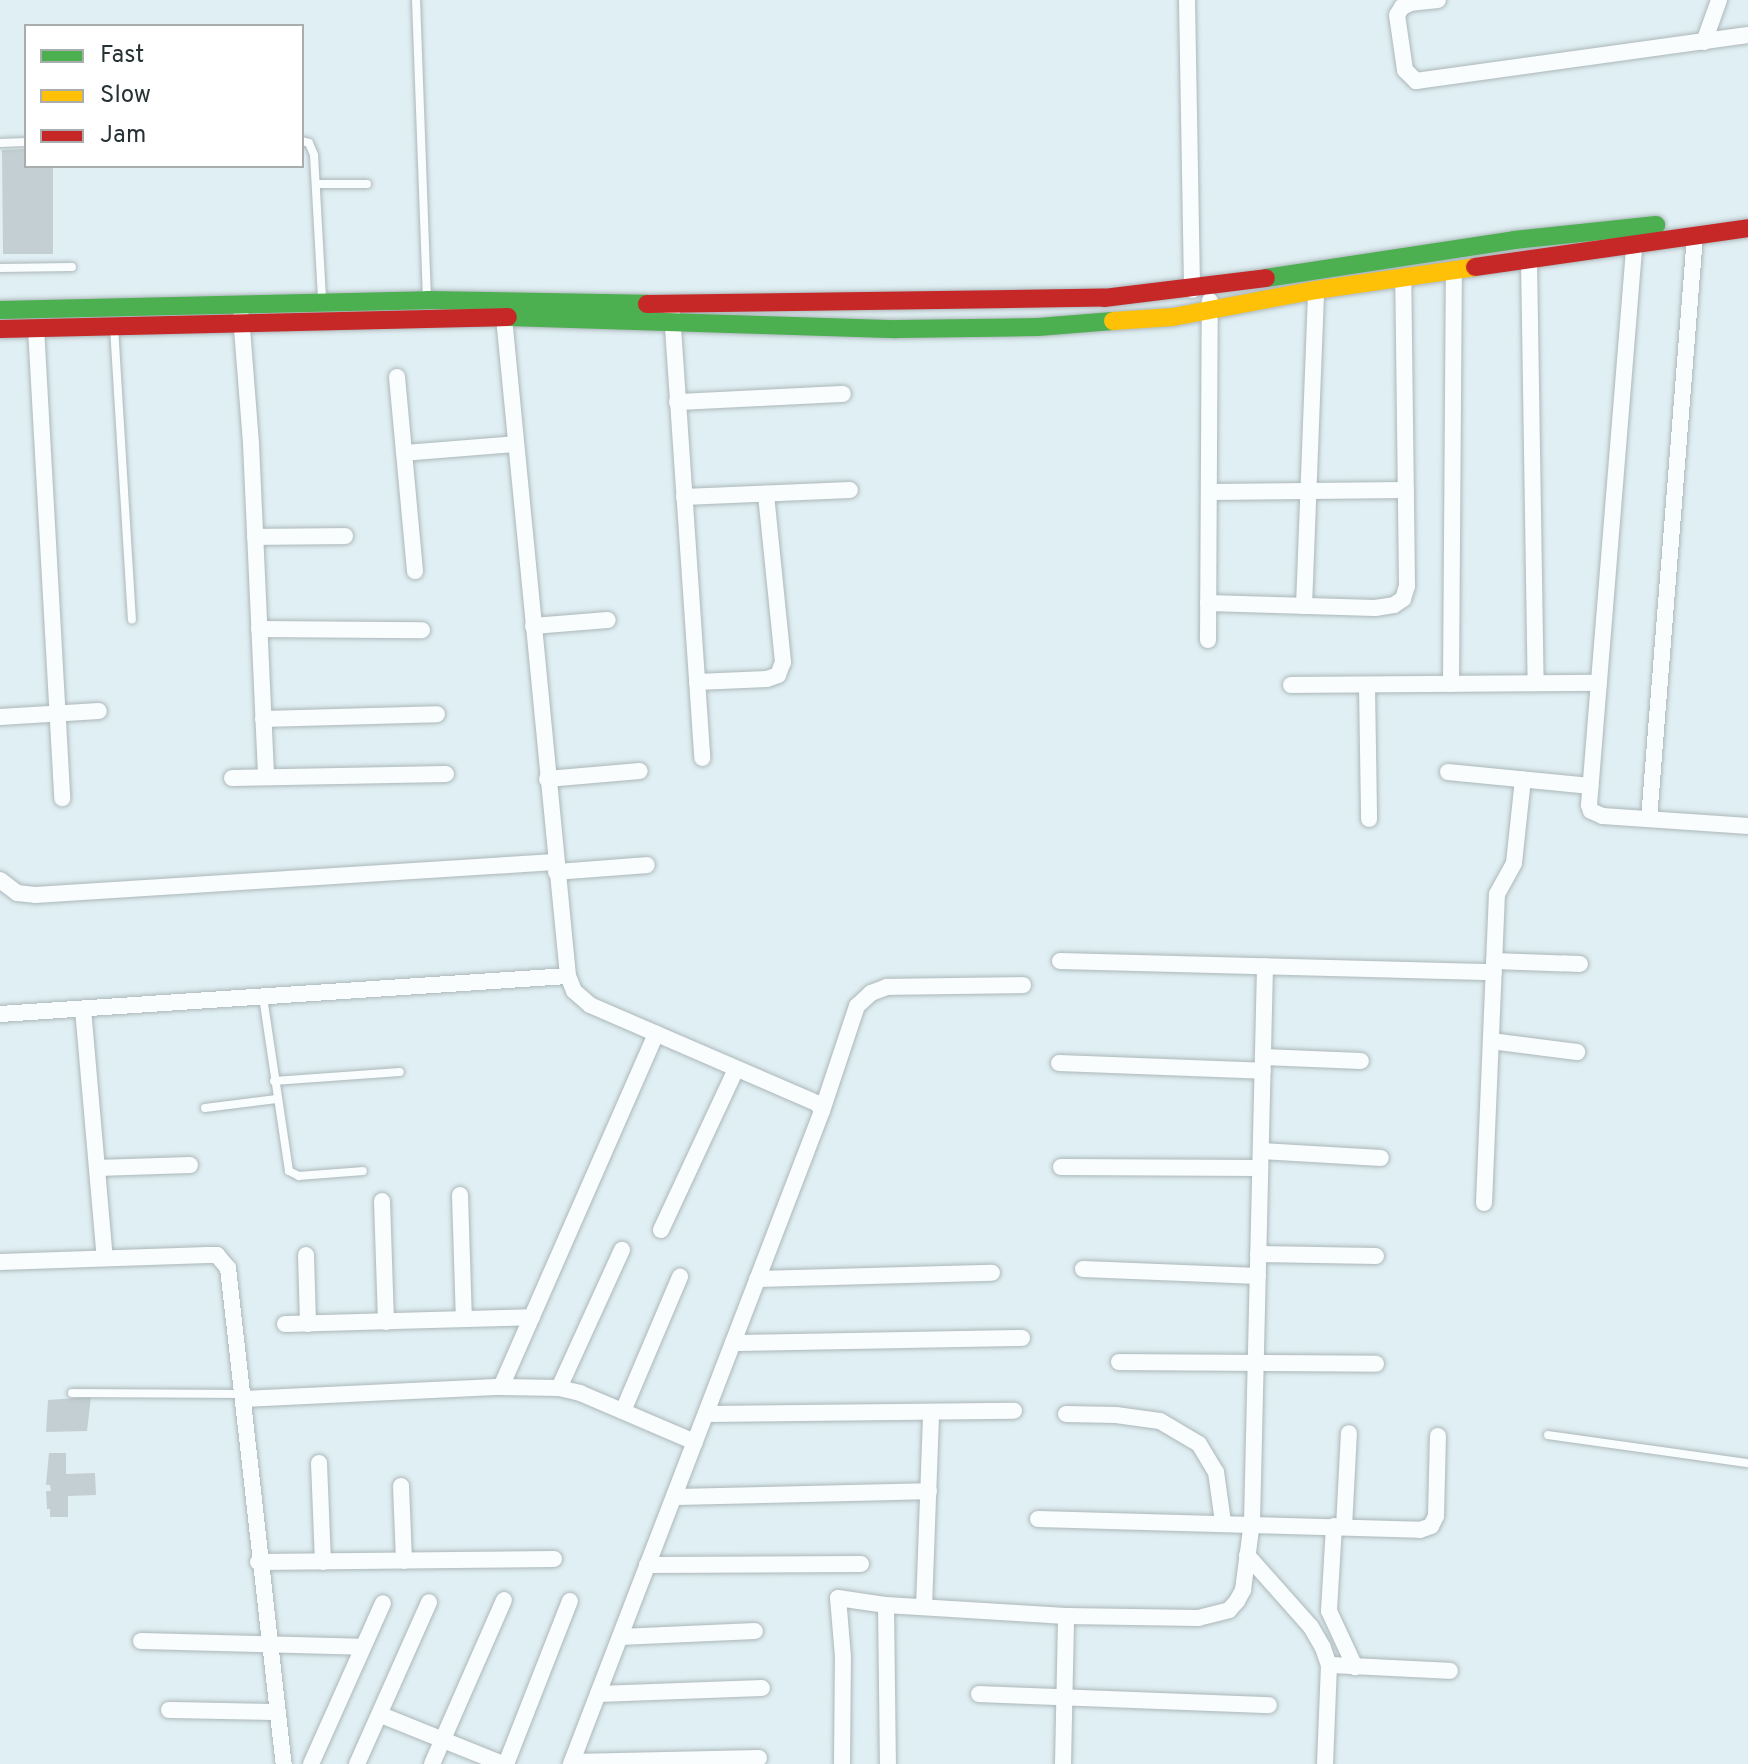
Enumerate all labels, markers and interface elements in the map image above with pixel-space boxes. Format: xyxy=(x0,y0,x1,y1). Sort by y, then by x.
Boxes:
legend xyxy=(24,24,304,168)
text: Fast xyxy=(100,41,144,71)
text: Slow xyxy=(100,81,151,111)
text: Jam xyxy=(100,121,146,151)

